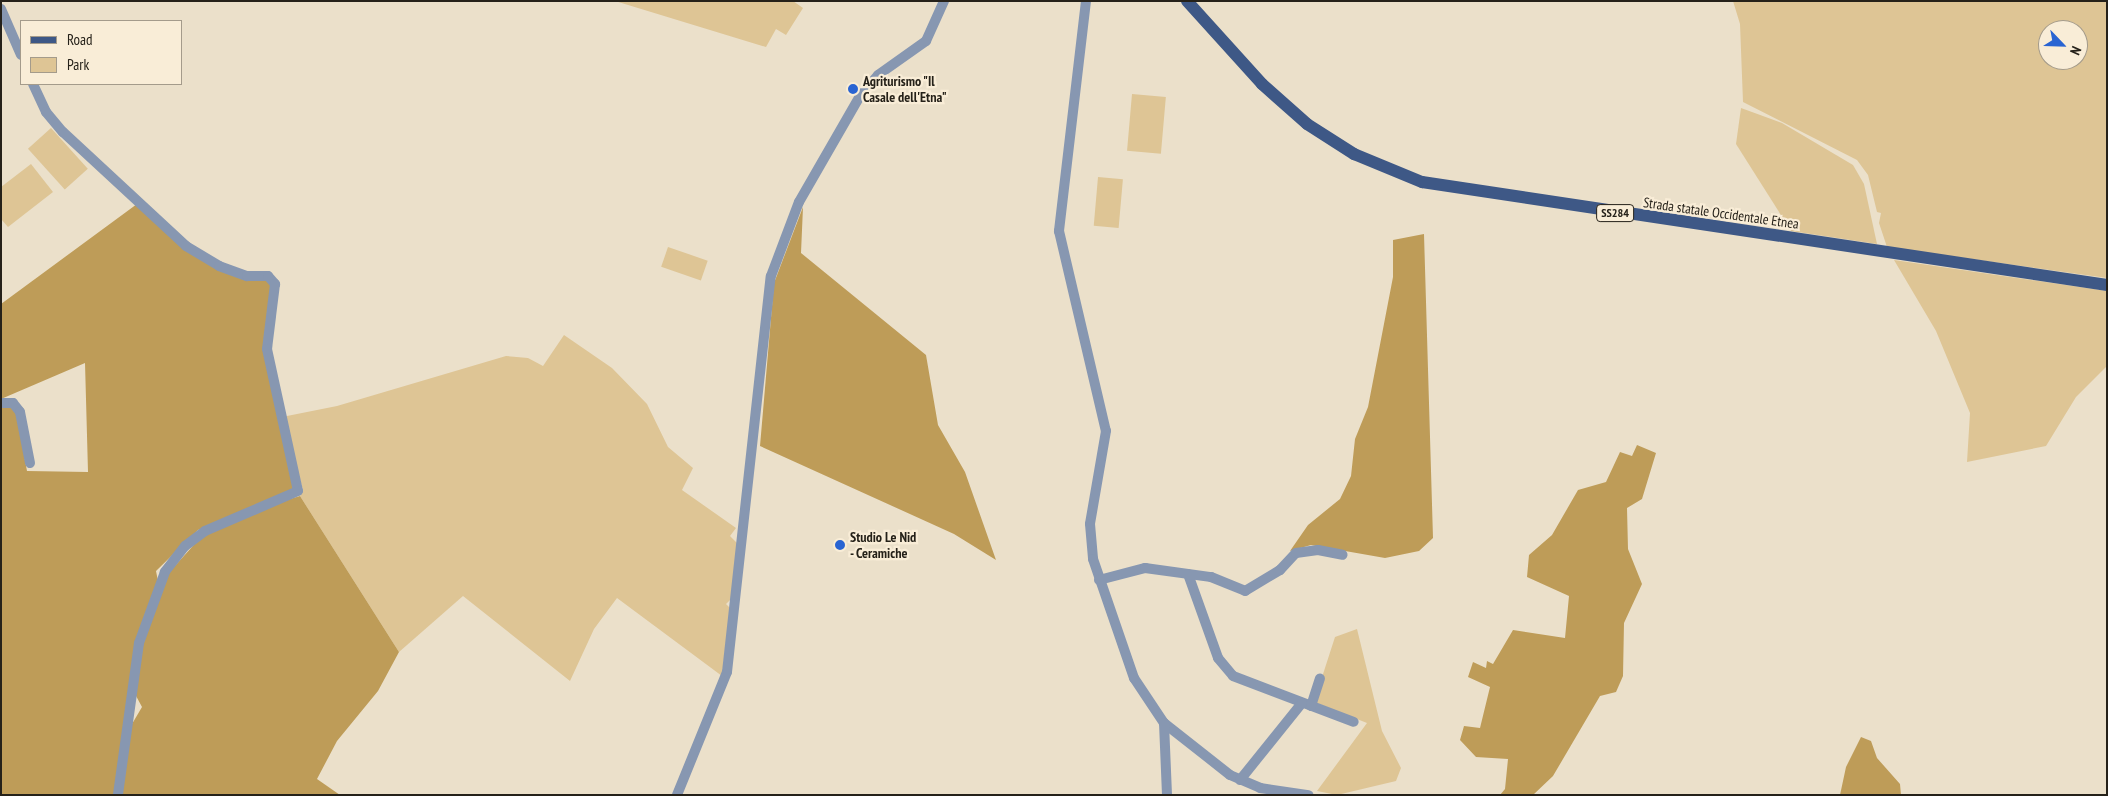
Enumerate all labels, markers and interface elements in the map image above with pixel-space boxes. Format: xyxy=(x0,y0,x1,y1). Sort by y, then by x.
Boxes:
legend xyxy=(20,20,182,85)
north arrow xyxy=(2038,20,2088,70)
text: Road xyxy=(67,30,93,49)
text: N xyxy=(2066,44,2086,58)
text: Park xyxy=(67,55,89,74)
place label: Agriturismo "Il Casale dell'Etna" xyxy=(863,73,947,105)
marker: Agriturismo "Il Casale dell'Etna" xyxy=(847,83,859,95)
street label: Strada statale Occidentale Etnea xyxy=(1642,194,1800,232)
road number: SS284 xyxy=(1595,204,1635,222)
place label: Studio Le Nid - Ceramiche xyxy=(850,529,916,562)
marker: Studio Le Nid - Ceramiche xyxy=(834,539,846,551)

